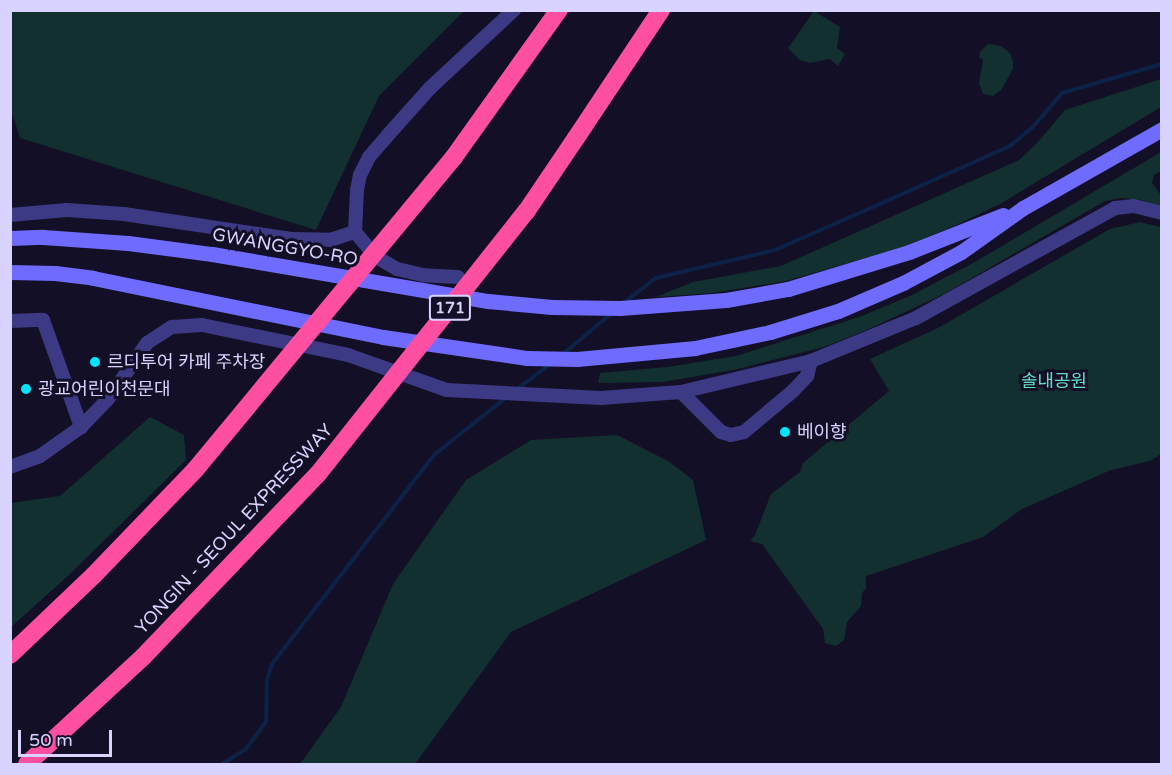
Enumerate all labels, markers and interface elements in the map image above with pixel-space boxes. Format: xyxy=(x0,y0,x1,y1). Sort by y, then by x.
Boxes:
street label: GWANGGYO-RO xyxy=(211,224,359,270)
road number: 171 xyxy=(428,295,472,321)
place label: 르디투어 카페 주차장 xyxy=(107,351,265,373)
marker: 르디투어 카페 주차장 xyxy=(88,355,102,369)
park label: 솔내공원 xyxy=(1021,370,1087,392)
place label: 광교어린이천문대 xyxy=(38,378,170,400)
marker: 광교어린이천문대 xyxy=(19,382,33,396)
street label: YONGIN - SEOUL EXPRESSWAY xyxy=(131,419,337,639)
place label: 베이향 xyxy=(797,421,847,443)
marker: 베이향 xyxy=(778,425,792,439)
scale bar xyxy=(21,718,116,756)
text: 50 m xyxy=(29,729,73,751)

